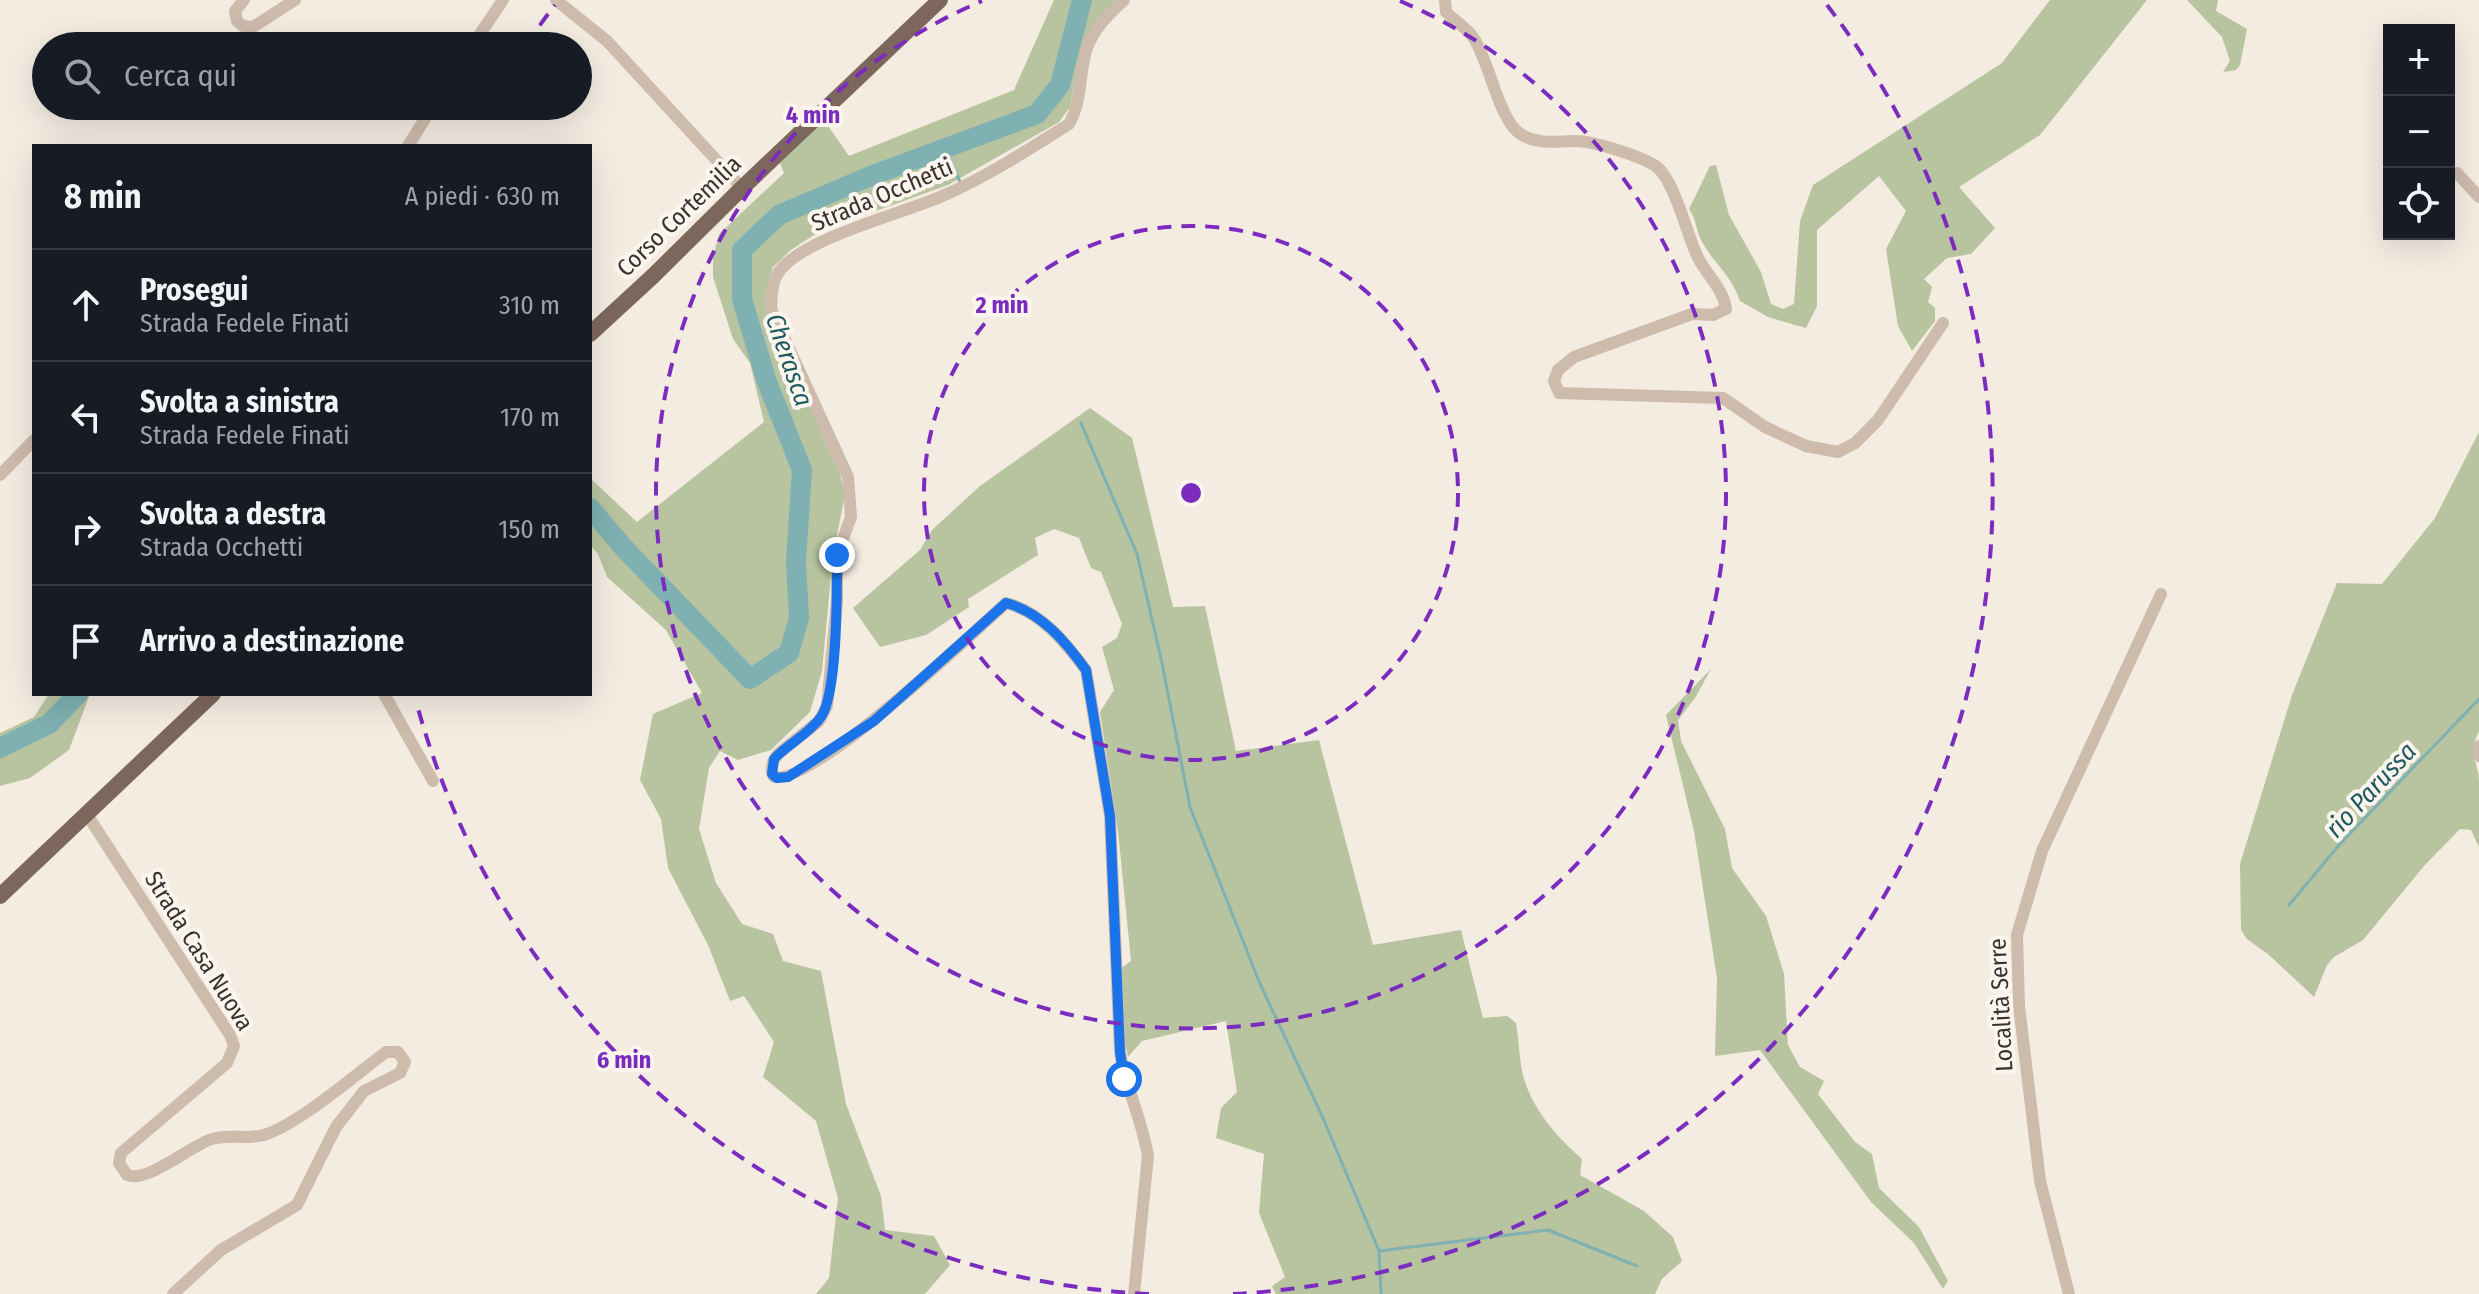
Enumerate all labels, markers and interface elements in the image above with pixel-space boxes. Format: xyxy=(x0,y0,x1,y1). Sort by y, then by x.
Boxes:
map controls xyxy=(2383,24,2455,240)
button: + xyxy=(2383,24,2455,96)
search box xyxy=(32,32,592,120)
icon: search xyxy=(60,54,104,98)
text: Cerca qui xyxy=(124,58,237,94)
button: − xyxy=(2383,96,2455,168)
text: 4 min xyxy=(786,101,840,129)
street label: Corso Cortemilia xyxy=(611,150,747,282)
street label: Strada Occhetti xyxy=(807,153,957,237)
button: locate xyxy=(2383,168,2455,240)
text: 8 min xyxy=(64,176,142,217)
text: A piedi · 630 m xyxy=(405,181,560,212)
text: Prosegui xyxy=(140,272,248,308)
icon: ahead xyxy=(64,283,108,327)
text: 310 m xyxy=(499,290,560,321)
text: 2 min xyxy=(974,291,1029,319)
text: Strada Fedele Finati xyxy=(140,308,350,339)
water label: Cherasca xyxy=(759,310,819,410)
text: Svolta a sinistra xyxy=(140,384,339,420)
icon: left xyxy=(64,395,108,439)
text: 170 m xyxy=(500,402,560,433)
text: Strada Fedele Finati xyxy=(140,420,350,451)
centre of rings xyxy=(1177,479,1205,507)
text: Svolta a destra xyxy=(140,496,326,532)
icon: right xyxy=(64,507,108,551)
text: 150 m xyxy=(498,514,560,545)
text: Strada Occhetti xyxy=(140,532,303,563)
route end xyxy=(819,537,855,573)
icon: arrive xyxy=(64,619,108,663)
text: Arrivo a destinazione xyxy=(140,623,404,659)
water label: rio Parussa xyxy=(2319,736,2423,844)
street label: Strada Casa Nuova xyxy=(139,866,259,1036)
street label: Località Serre xyxy=(1984,938,2018,1072)
text: 6 min xyxy=(597,1046,651,1074)
route start xyxy=(1106,1061,1142,1097)

